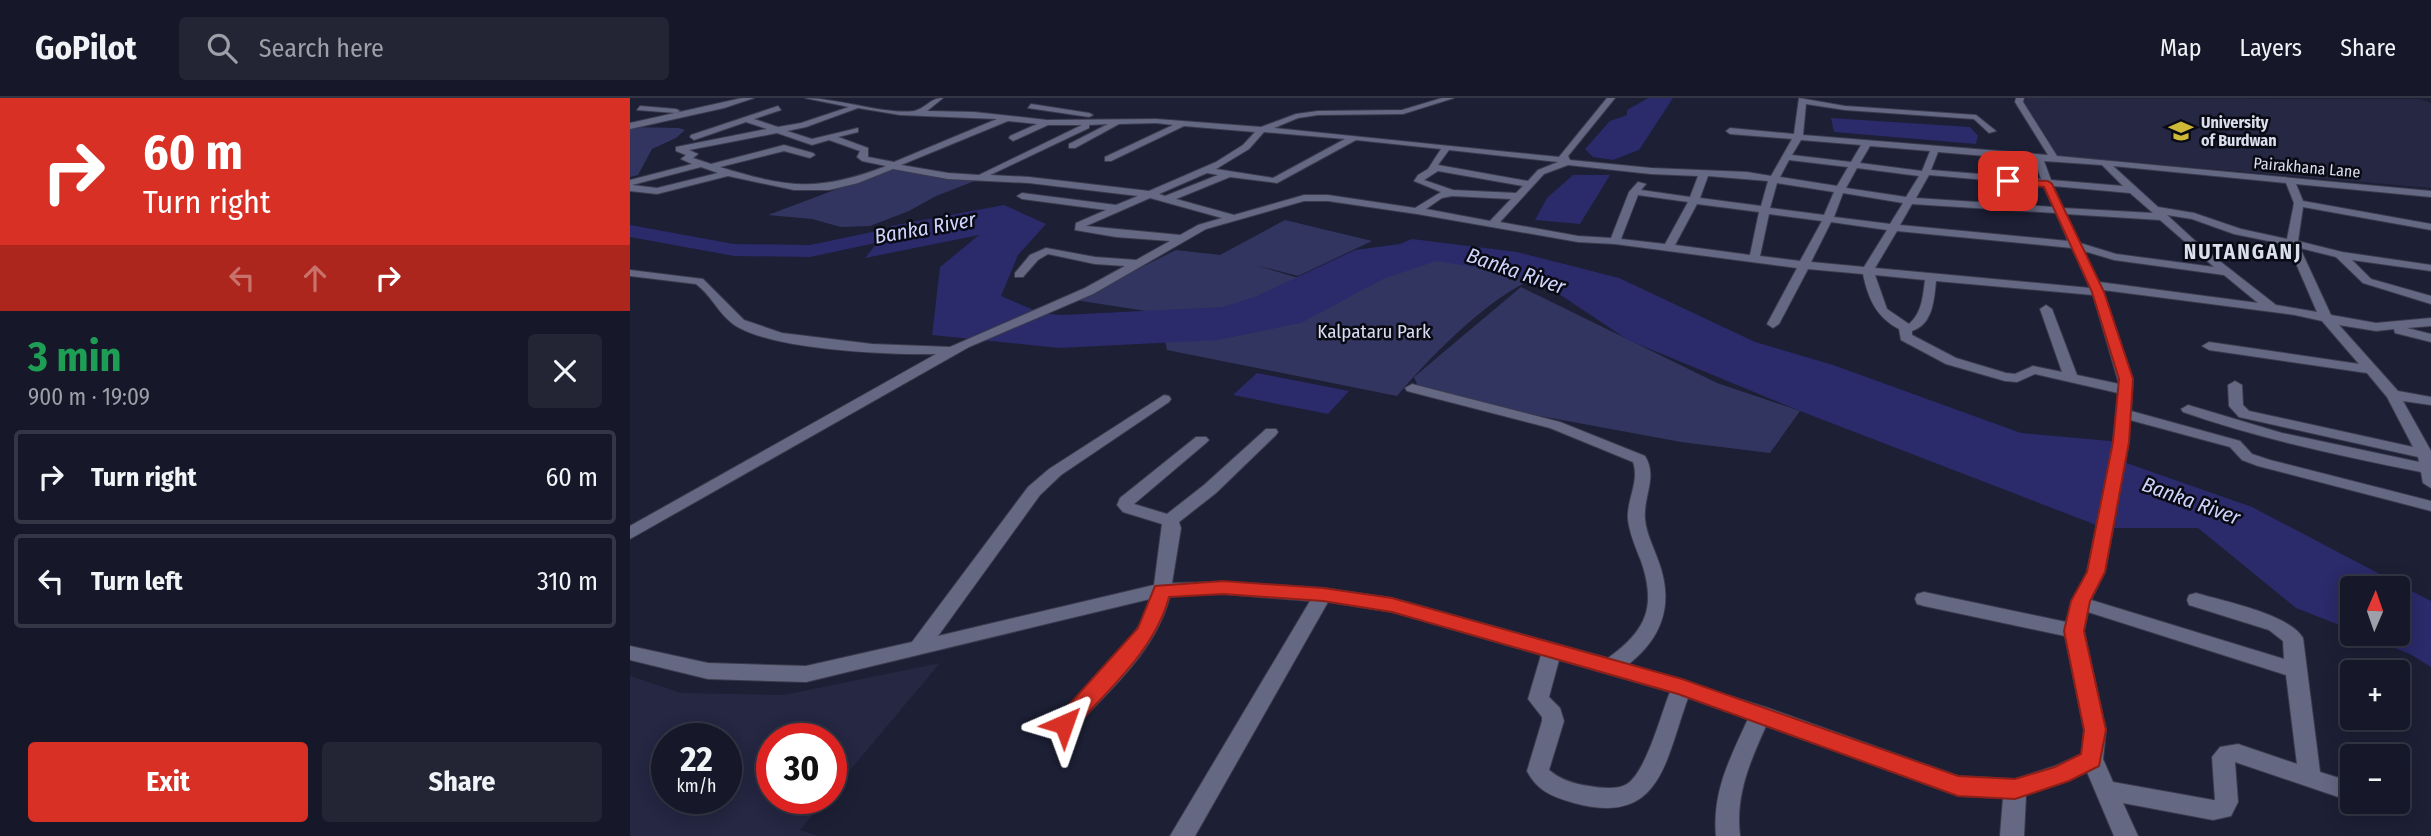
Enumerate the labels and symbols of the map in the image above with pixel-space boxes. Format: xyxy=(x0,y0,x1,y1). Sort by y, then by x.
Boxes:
place label: University of Burdwan xyxy=(2201,113,2277,150)
school or university icon: University of Burdwan xyxy=(2167,117,2195,145)
pin xyxy=(1978,151,2038,211)
street label: Pairakhana Lane xyxy=(2253,153,2361,182)
water label: Banka River xyxy=(872,206,979,250)
district label: NUTANGANJ xyxy=(2184,239,2302,265)
water label: Banka River xyxy=(1463,242,1569,300)
park label: Kalpataru Park xyxy=(1317,320,1431,343)
water label: Banka River xyxy=(2138,471,2244,531)
north arrow xyxy=(2340,576,2410,646)
position arrow xyxy=(1027,687,1101,761)
speed limit sign: 30 xyxy=(756,723,847,814)

